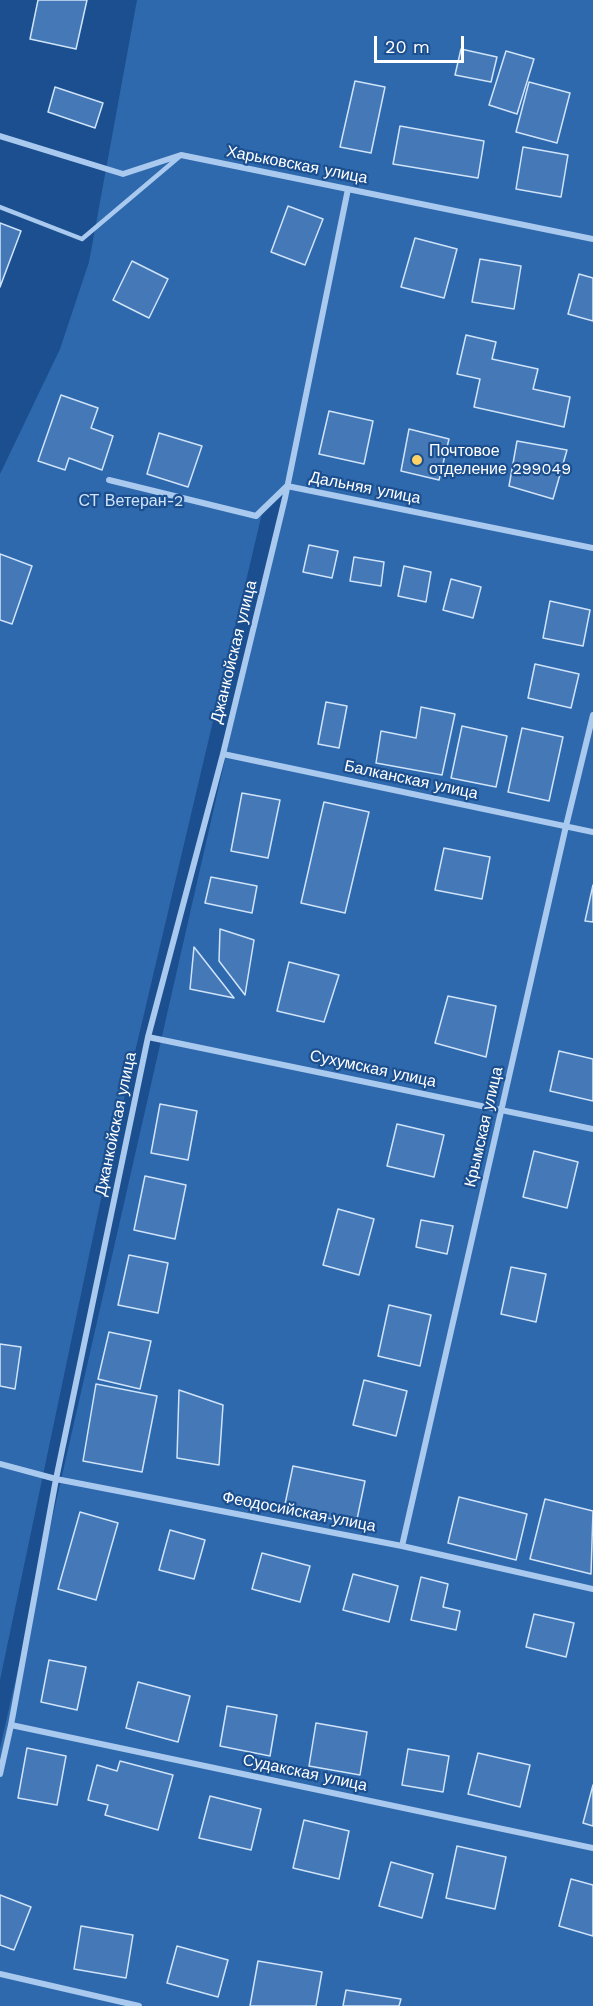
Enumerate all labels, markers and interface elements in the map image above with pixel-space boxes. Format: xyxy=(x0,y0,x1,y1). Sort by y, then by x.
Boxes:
scale bar xyxy=(377,24,467,62)
text: 20 m xyxy=(385,36,430,57)
street label: Харьковская улица xyxy=(225,142,369,188)
place label: Почтовое отделение 299049 xyxy=(429,441,571,479)
marker: Почтовое отделение 299049 xyxy=(410,453,424,467)
street label: Дальняя улица xyxy=(308,468,422,508)
park label: СТ Ветеран-2 xyxy=(79,491,183,511)
street label: Джанкойская улица xyxy=(207,579,261,725)
street label: Балканская улица xyxy=(342,756,480,804)
street label: Сухумская улица xyxy=(308,1046,438,1092)
street label: Джанкойская улица xyxy=(91,1050,141,1198)
street label: Крымская улица xyxy=(461,1065,507,1189)
street label: Феодосийская улица xyxy=(221,1488,377,1536)
street label: Судакская улица xyxy=(241,1750,369,1796)

